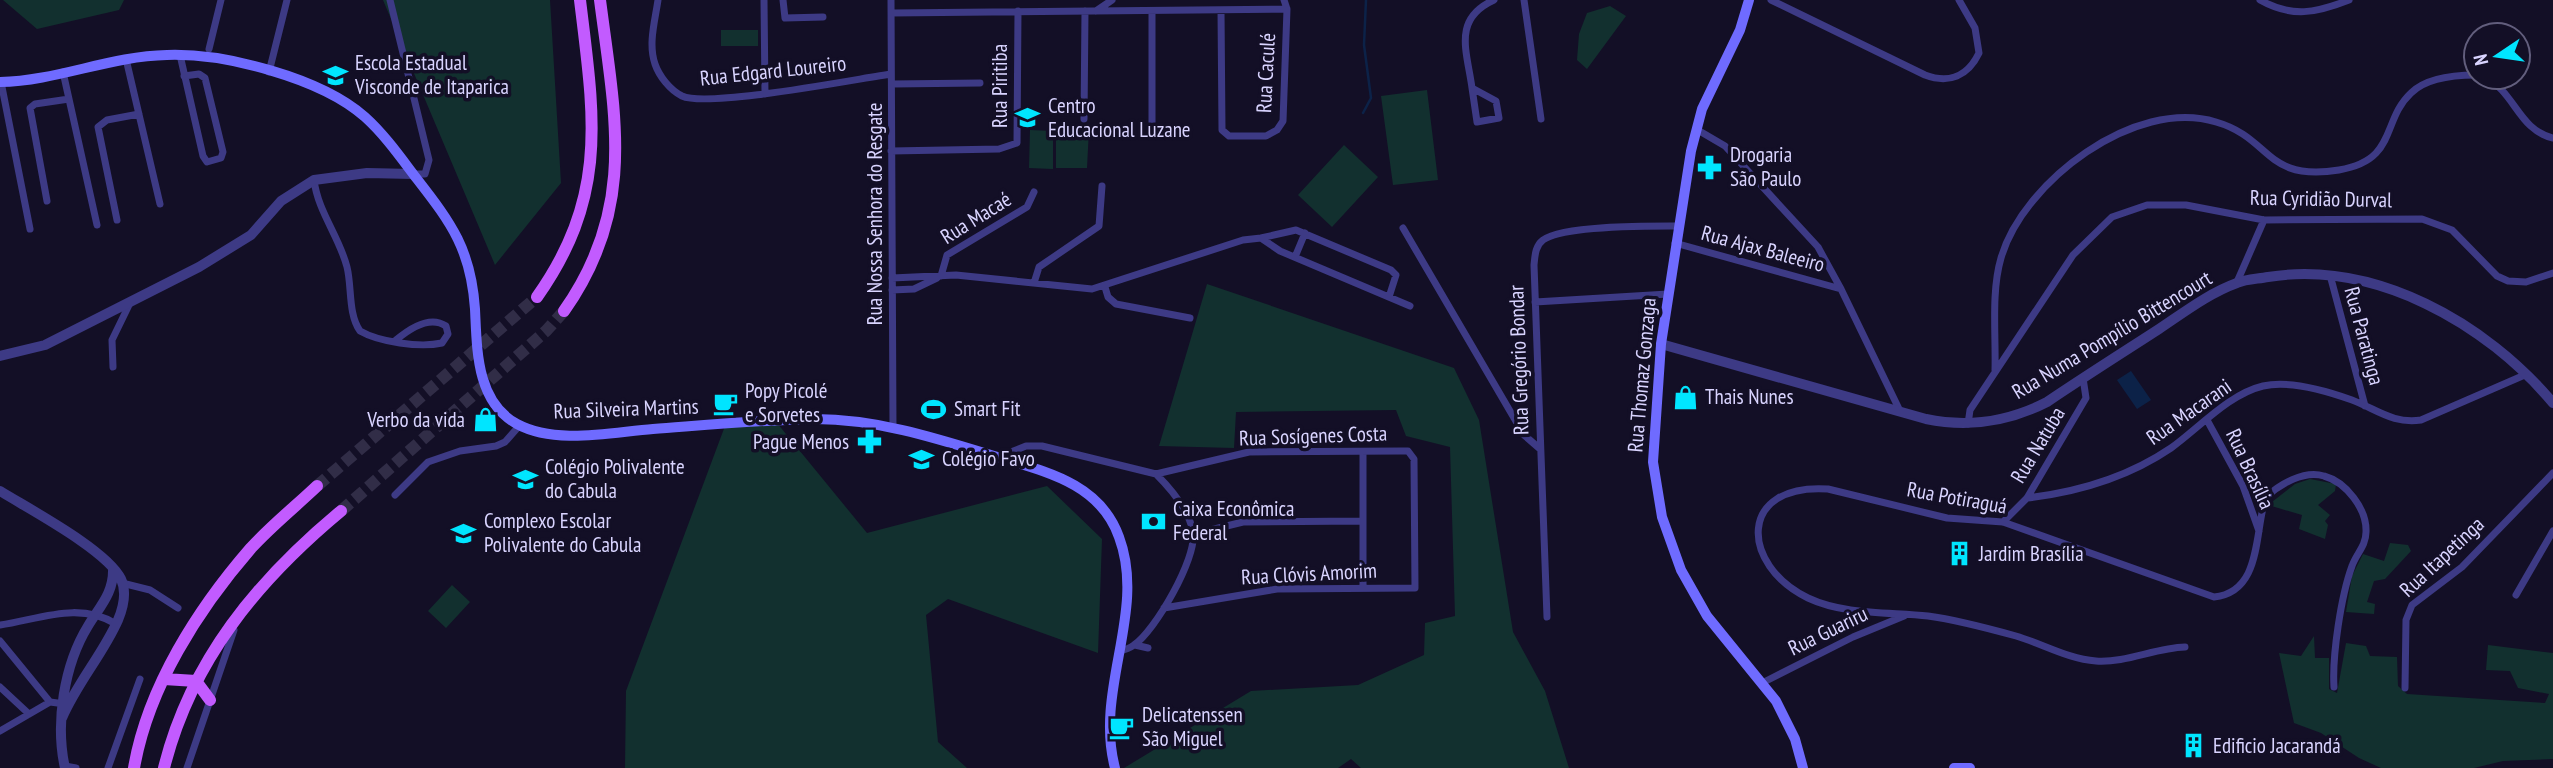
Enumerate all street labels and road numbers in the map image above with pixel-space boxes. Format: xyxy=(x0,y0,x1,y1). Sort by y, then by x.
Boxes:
street label: Rua Caculé xyxy=(1250,32,1281,114)
street label: Rua Piritiba xyxy=(986,44,1013,128)
street label: Rua Edgard Loureiro xyxy=(699,49,847,92)
street label: Rua Nossa Senhora do Resgate xyxy=(861,103,888,325)
street label: Rua Cyridião Durval xyxy=(2250,184,2392,213)
street label: Rua Macaé xyxy=(935,185,1016,250)
street label: Rua Ajax Baleeiro xyxy=(1698,219,1828,278)
street label: Rua Numa Pompílio Bittencourt xyxy=(2007,264,2217,405)
street label: Rua Gregório Bondar xyxy=(1502,284,1535,435)
street label: Rua Paratinga xyxy=(2338,284,2391,388)
street label: Rua Thomaz Gonzaga xyxy=(1621,297,1662,453)
street label: Rua Macarani xyxy=(2141,373,2236,451)
street label: Rua Silveira Martins xyxy=(553,392,699,425)
street label: Rua Natuba xyxy=(2004,402,2071,488)
street label: Rua Sosígenes Costa xyxy=(1238,419,1388,452)
street label: Rua Brasília xyxy=(2220,424,2281,513)
street label: Rua Potiraguá xyxy=(1905,475,2009,520)
street label: Rua Itapetinga xyxy=(2394,511,2490,603)
street label: Rua Clóvis Amorim xyxy=(1240,556,1377,591)
street label: Rua Guariru xyxy=(1784,600,1872,661)

